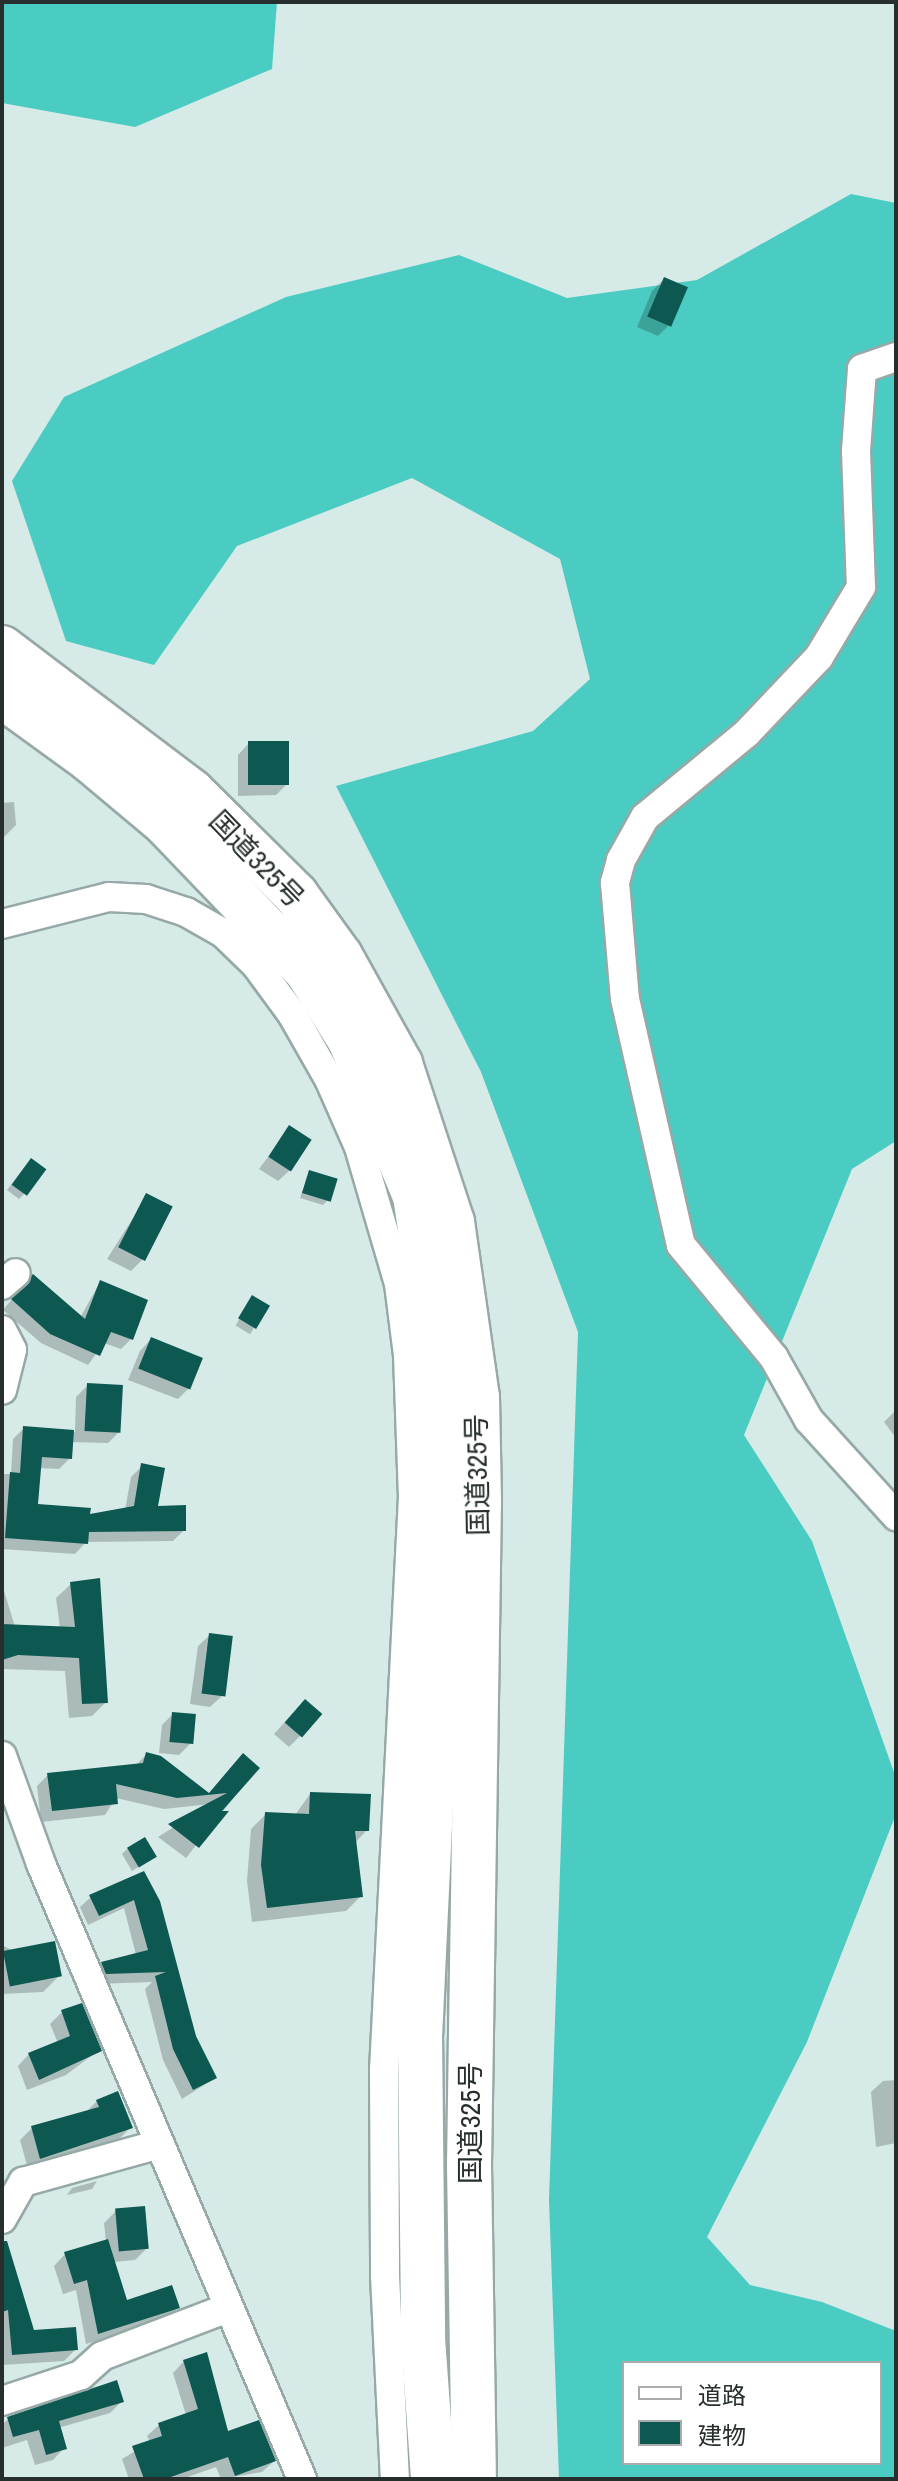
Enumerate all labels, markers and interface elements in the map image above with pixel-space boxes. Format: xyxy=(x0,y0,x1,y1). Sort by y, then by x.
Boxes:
street label: 国道325号 xyxy=(202,803,312,915)
street label: 国道325号 xyxy=(459,1414,495,1536)
street label: 国道325号 xyxy=(453,2062,487,2184)
legend xyxy=(622,2361,882,2465)
text: 道路 xyxy=(698,2379,746,2411)
text: 建物 xyxy=(698,2419,746,2451)

